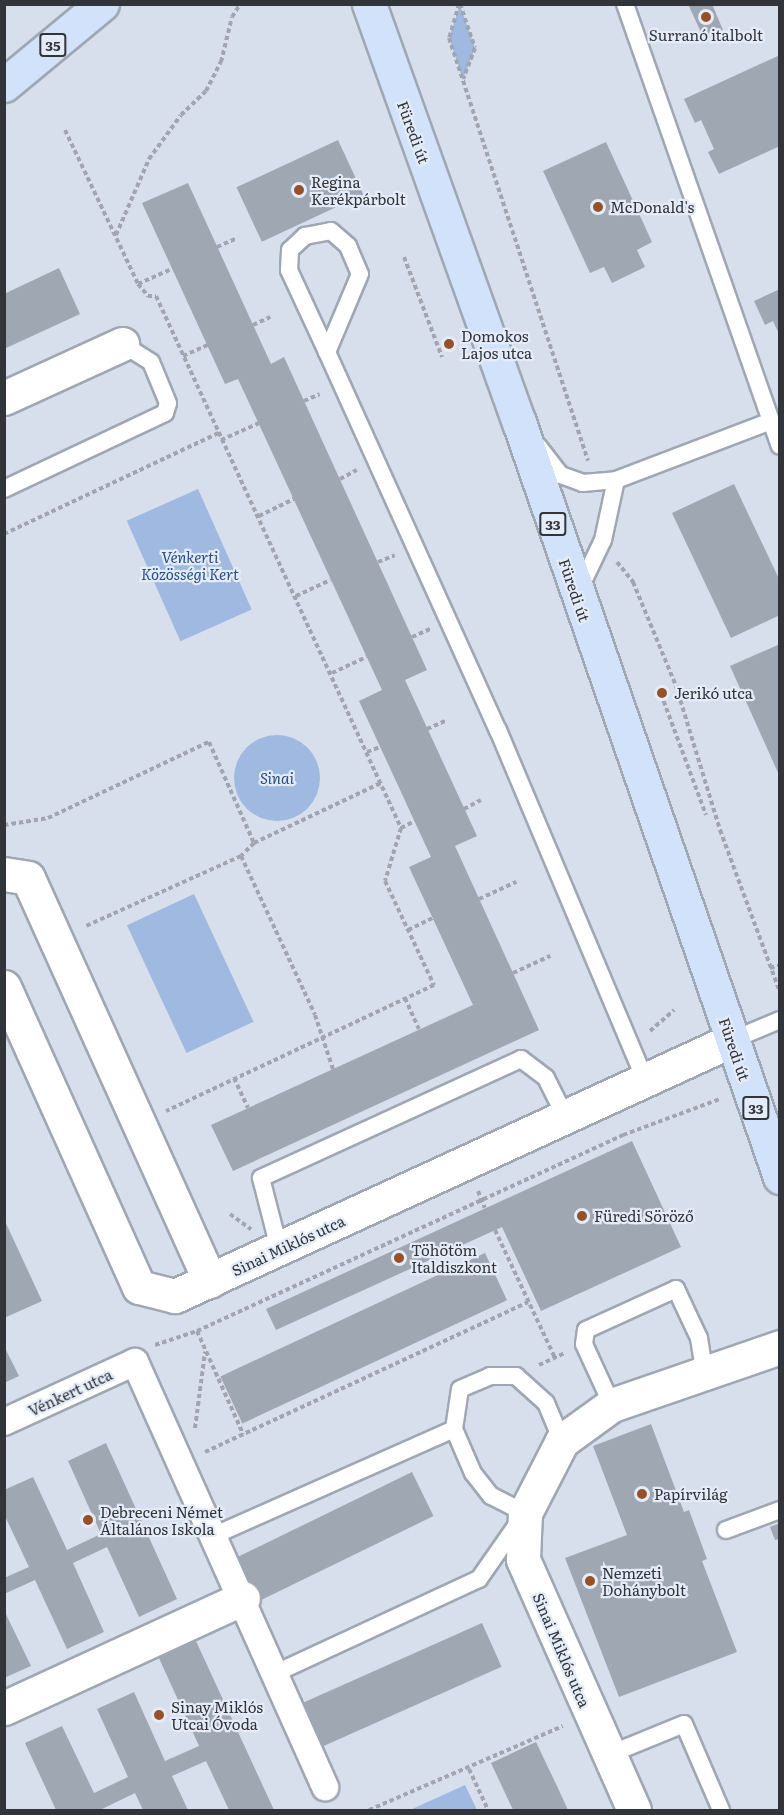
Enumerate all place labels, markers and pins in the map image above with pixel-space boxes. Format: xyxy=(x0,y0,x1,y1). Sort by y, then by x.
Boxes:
marker: Surranó italbolt xyxy=(699,10,713,24)
place label: Surranó italbolt xyxy=(649,26,763,44)
place label: Regina Kerékpárbolt xyxy=(311,172,406,207)
marker: Regina Kerékpárbolt xyxy=(292,183,306,197)
place label: McDonald's xyxy=(610,198,694,216)
marker: McDonald's xyxy=(591,200,605,214)
place label: Domokos Lajos utca xyxy=(461,326,532,361)
marker: Domokos Lajos utca xyxy=(442,337,456,351)
place label: Jerikó utca xyxy=(674,684,753,702)
marker: Jerikó utca xyxy=(655,686,669,700)
place label: Füredi Söröző xyxy=(594,1207,694,1225)
marker: Füredi Söröző xyxy=(575,1209,589,1223)
place label: Töhötöm Italdiszkont xyxy=(411,1240,497,1275)
marker: Töhötöm Italdiszkont xyxy=(392,1251,406,1265)
place label: Papírvilág xyxy=(654,1485,728,1503)
marker: Papírvilág xyxy=(635,1487,649,1501)
place label: Debreceni Német Általános Iskola xyxy=(100,1502,223,1537)
marker: Debreceni Német Általános Iskola xyxy=(81,1513,95,1527)
place label: Nemzeti Dohánybolt xyxy=(602,1563,686,1598)
marker: Nemzeti Dohánybolt xyxy=(583,1574,597,1588)
place label: Sinay Miklós Utcai Óvoda xyxy=(171,1697,263,1732)
marker: Sinay Miklós Utcai Óvoda xyxy=(152,1708,166,1722)

